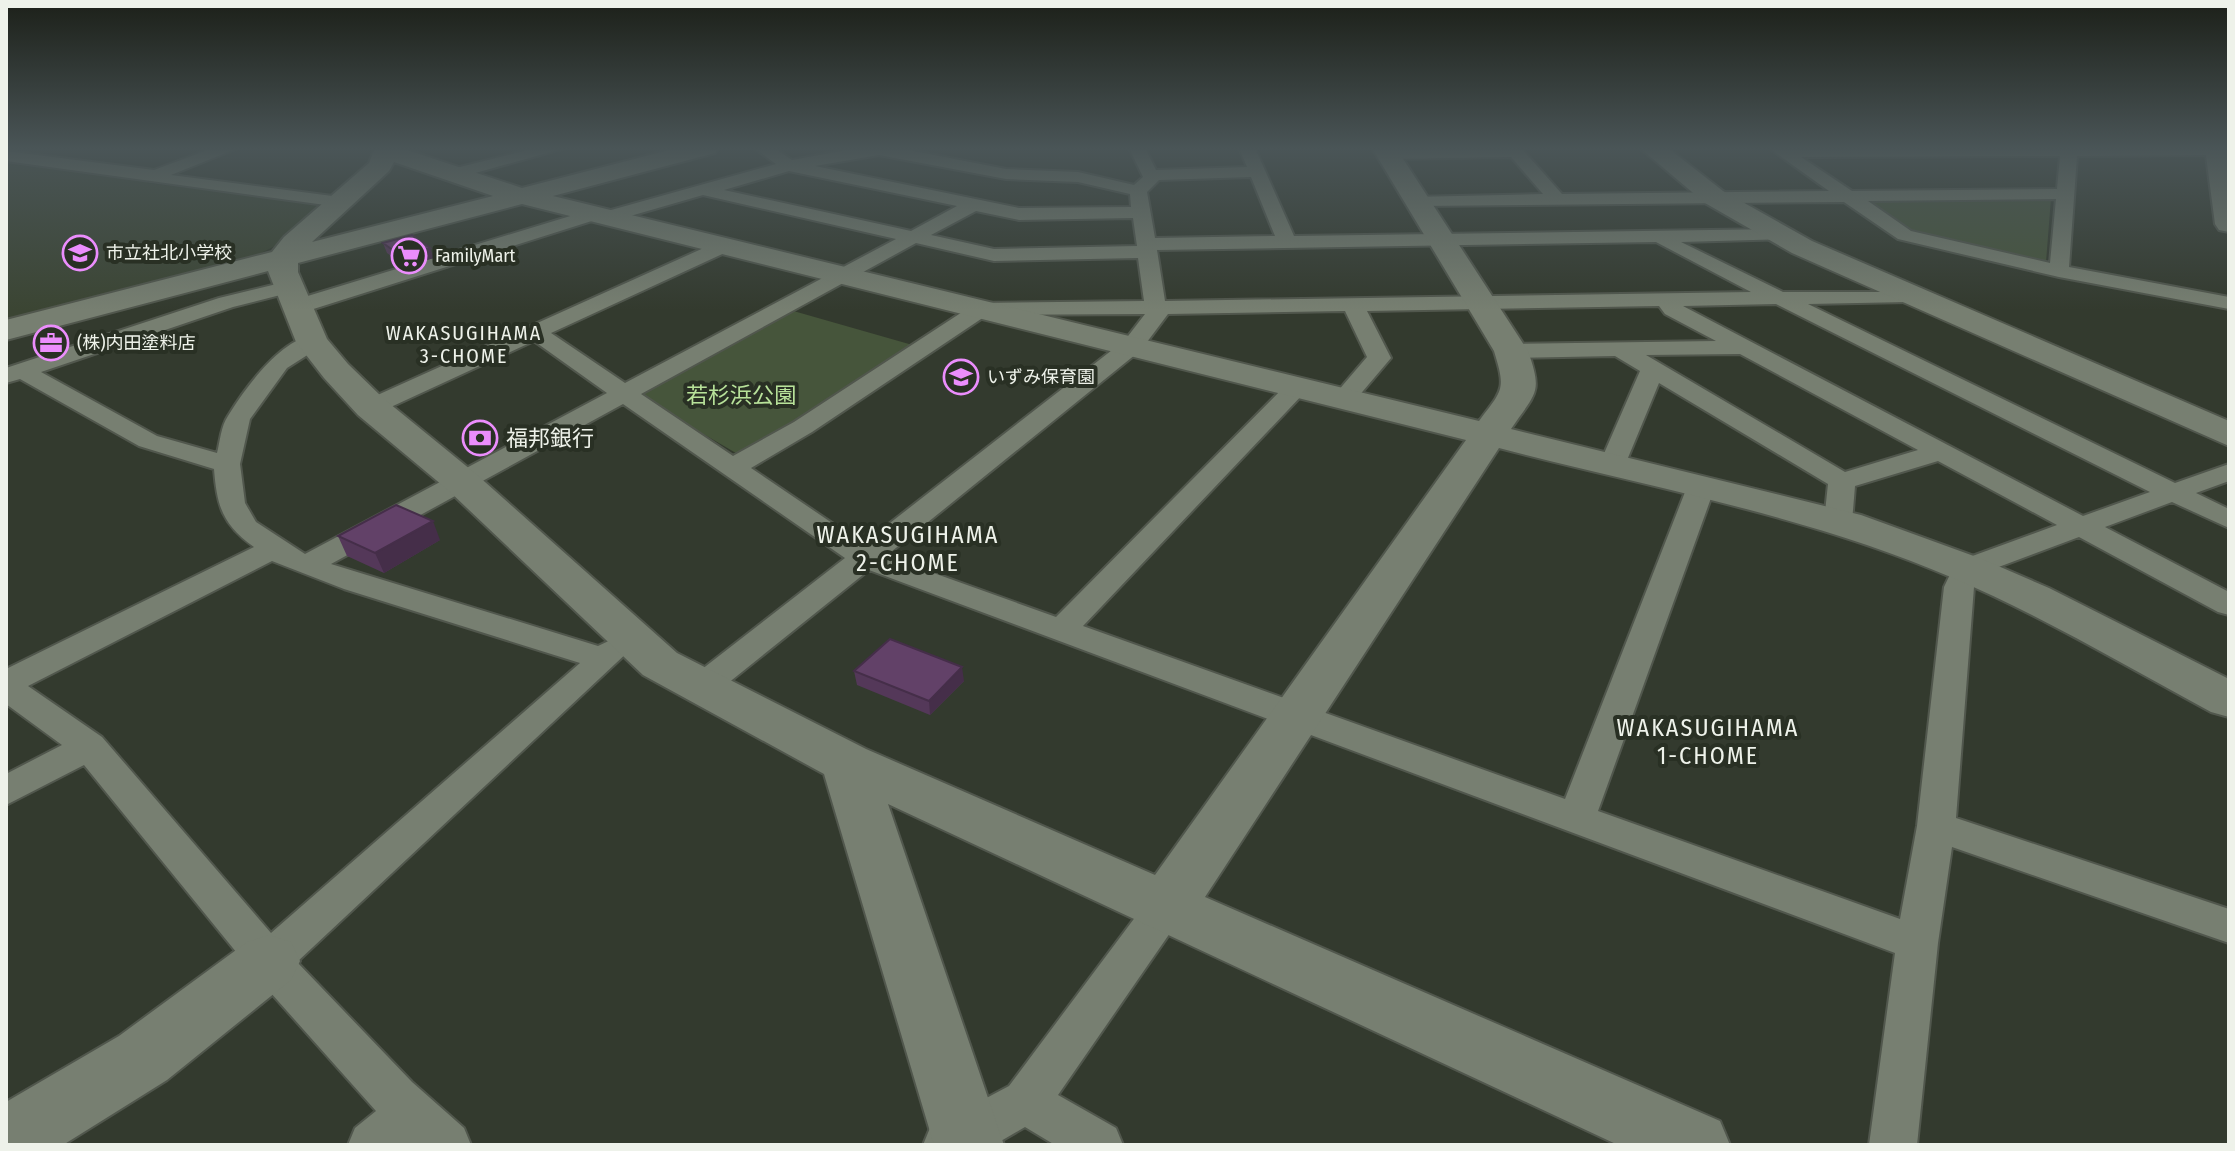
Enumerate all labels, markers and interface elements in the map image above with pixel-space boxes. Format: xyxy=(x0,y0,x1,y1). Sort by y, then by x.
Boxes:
school or university icon: 市立社北小学校 xyxy=(61,234,99,272)
supermarket icon: FamilyMart xyxy=(390,237,428,275)
place label: 市立社北小学校 xyxy=(106,242,232,264)
place label: FamilyMart xyxy=(435,245,516,267)
district label: WAKASUGIHAMA 3-CHOME xyxy=(386,321,542,368)
office icon: (株)内田塗料店 xyxy=(32,324,70,362)
place label: (株)内田塗料店 xyxy=(77,332,196,354)
school or university icon: いずみ保育園 xyxy=(942,358,980,396)
place label: いずみ保育園 xyxy=(987,366,1095,388)
park label: 若杉浜公園 xyxy=(686,382,796,409)
bank icon: 福邦銀行 xyxy=(461,419,499,457)
place label: 福邦銀行 xyxy=(506,425,594,452)
district label: WAKASUGIHAMA 2-CHOME xyxy=(817,521,999,577)
district label: WAKASUGIHAMA 1-CHOME xyxy=(1617,714,1799,770)

